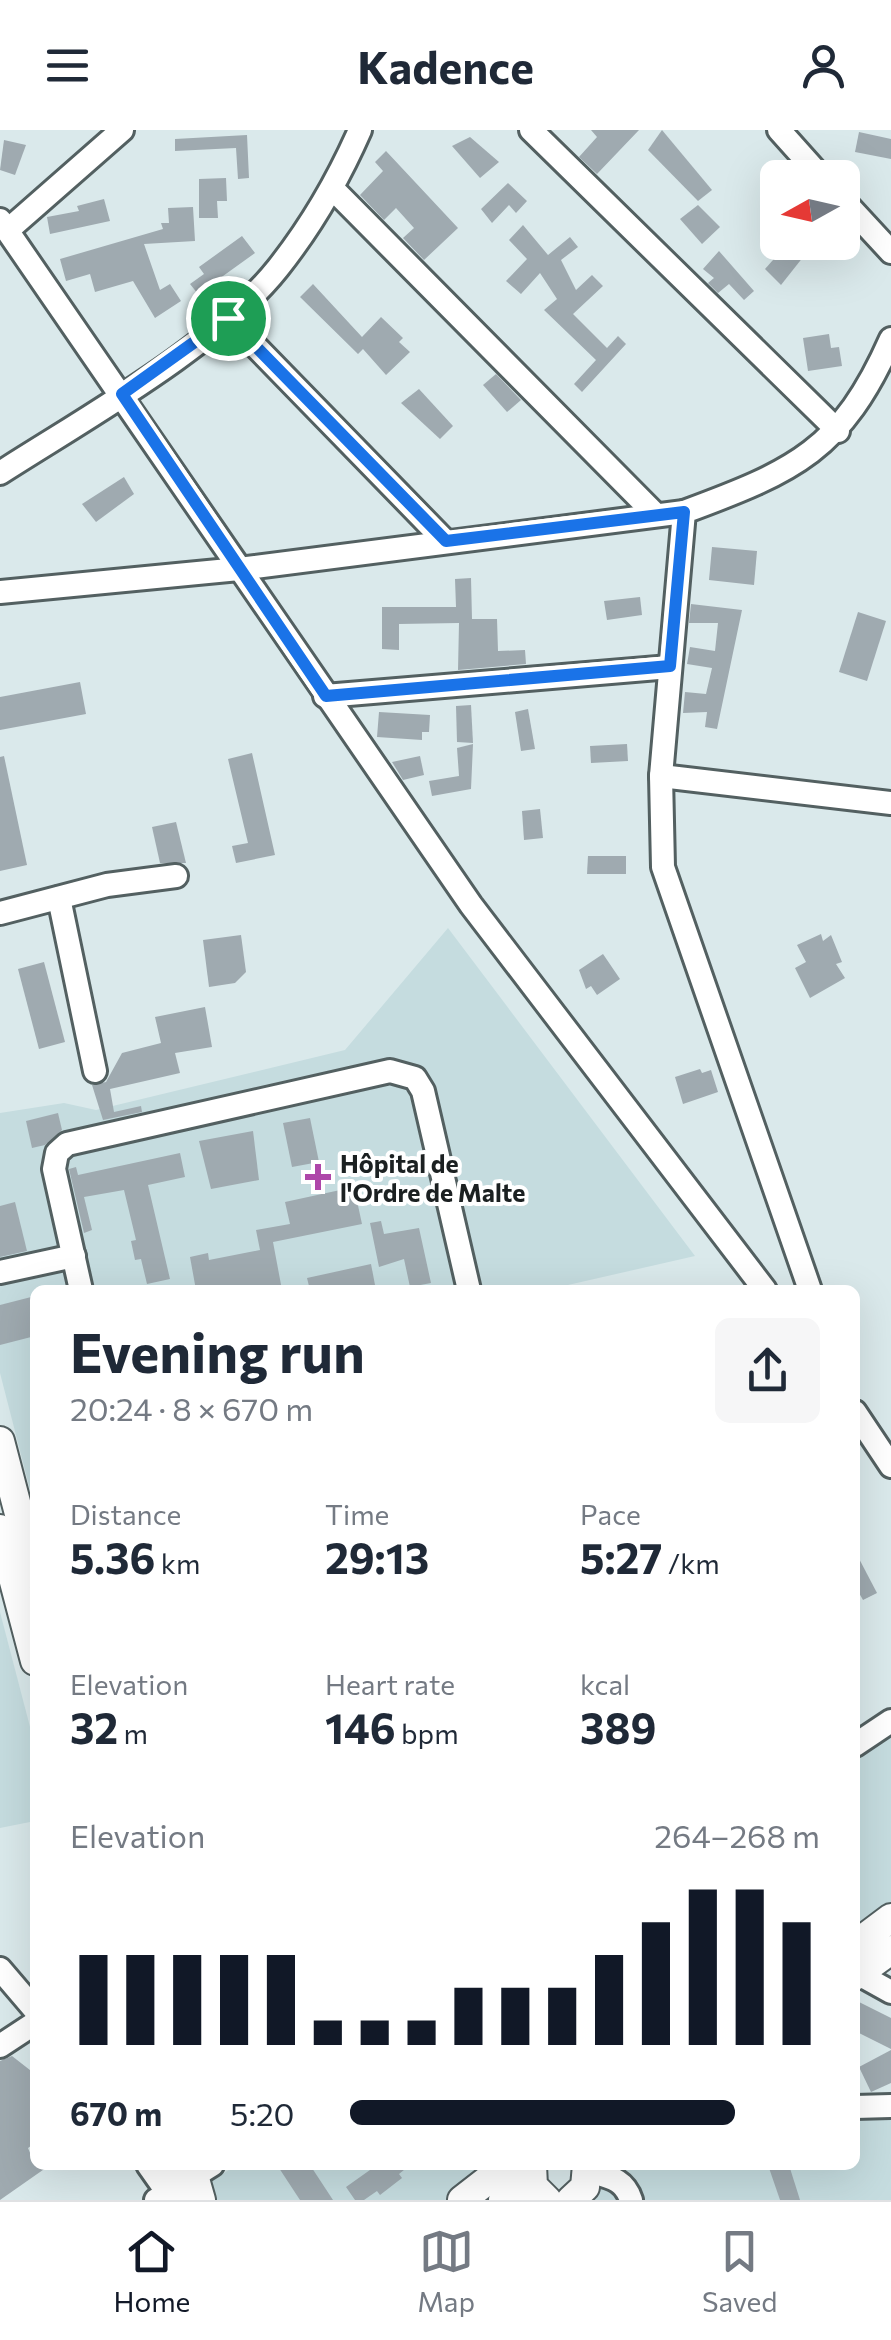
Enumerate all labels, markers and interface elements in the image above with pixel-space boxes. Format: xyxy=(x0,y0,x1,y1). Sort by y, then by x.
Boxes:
icon: menu xyxy=(40,38,95,93)
text: Kadence xyxy=(357,38,534,93)
icon: person xyxy=(796,38,851,93)
north arrow xyxy=(760,160,860,260)
map controls xyxy=(760,160,860,260)
pin xyxy=(186,276,271,361)
icon: arrive xyxy=(201,291,256,346)
place label: Hôpital de l'Ordre de Malte xyxy=(340,1148,525,1207)
marker: Hôpital de l'Ordre de Malte xyxy=(305,1164,331,1190)
text: Evening run xyxy=(70,1317,365,1384)
button: share xyxy=(715,1318,820,1423)
text: 20:24 · 8 × 670 m xyxy=(70,1388,313,1428)
text: Distance xyxy=(70,1497,181,1531)
text: Time xyxy=(325,1497,389,1531)
text: Pace xyxy=(580,1497,641,1531)
text: 5.36 xyxy=(70,1531,155,1583)
text: 29:13 xyxy=(325,1531,429,1583)
text: 5:27 xyxy=(580,1531,662,1583)
text: km xyxy=(155,1546,200,1580)
text: /km xyxy=(662,1546,720,1580)
text: Elevation xyxy=(70,1667,188,1701)
text: Heart rate xyxy=(325,1667,455,1701)
text: kcal xyxy=(580,1667,630,1701)
text: 32 xyxy=(70,1701,118,1753)
text: 146 xyxy=(325,1701,396,1753)
text: 389 xyxy=(580,1701,656,1753)
text: m xyxy=(118,1716,148,1750)
text: bpm xyxy=(396,1716,459,1750)
text: Elevation xyxy=(70,1815,205,1855)
text: 264–268 m xyxy=(654,1815,820,1855)
text: 670 m xyxy=(70,2093,162,2133)
text: 5:20 xyxy=(230,2093,294,2133)
tab: Home xyxy=(113,2224,190,2318)
tab: Map xyxy=(417,2224,475,2318)
tab: Saved xyxy=(702,2224,778,2318)

